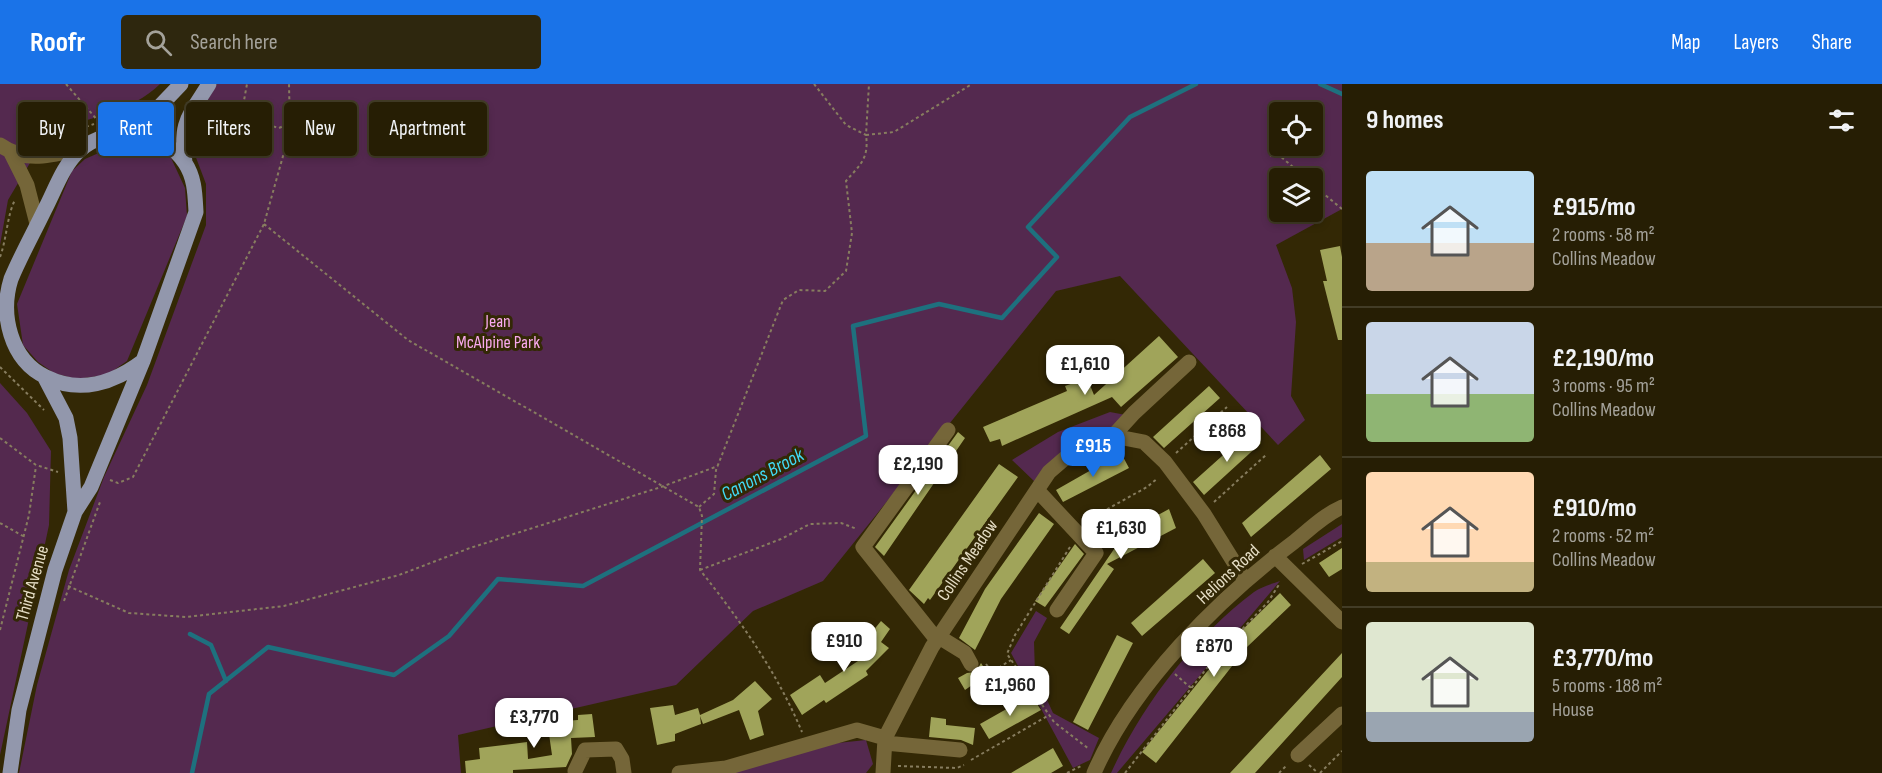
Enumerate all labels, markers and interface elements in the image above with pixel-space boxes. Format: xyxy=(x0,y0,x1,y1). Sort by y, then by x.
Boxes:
search box xyxy=(121,15,541,69)
text: Roofr xyxy=(30,26,85,59)
icon: search xyxy=(142,26,175,59)
text: Search here xyxy=(190,29,278,56)
text: Map xyxy=(1671,30,1700,55)
text: Layers xyxy=(1733,30,1779,55)
text: Share xyxy=(1812,30,1852,55)
chip: Buy xyxy=(18,102,86,156)
chip: Rent xyxy=(98,102,174,156)
chip: Filters xyxy=(186,102,272,156)
chip: New xyxy=(284,102,357,156)
chip: Apartment xyxy=(369,102,487,156)
map controls xyxy=(1269,102,1323,222)
button: locate xyxy=(1269,102,1323,156)
icon: filters xyxy=(1825,104,1858,137)
text: 9 homes xyxy=(1366,105,1444,136)
button: layers xyxy=(1269,168,1323,222)
text: £915/mo xyxy=(1552,192,1636,223)
icon: home xyxy=(1414,195,1486,267)
text: 2 rooms · 58 m² xyxy=(1552,223,1655,247)
text: Collins Meadow xyxy=(1552,247,1656,271)
park label: Jean McAlpine Park xyxy=(456,311,540,353)
text: £2,190/mo xyxy=(1552,343,1654,374)
pin: £1,610 xyxy=(1036,345,1134,396)
icon: home xyxy=(1414,346,1486,418)
text: £1,610 xyxy=(1060,352,1110,376)
text: 3 rooms · 95 m² xyxy=(1552,374,1655,398)
text: Collins Meadow xyxy=(1552,398,1656,422)
pin: £868 xyxy=(1191,412,1263,463)
text: £868 xyxy=(1208,419,1246,443)
pin: £915 xyxy=(1057,427,1129,478)
text: £915 xyxy=(1075,434,1111,458)
water label: Canons Brook xyxy=(717,443,808,507)
pin: £2,190 xyxy=(869,445,967,496)
text: £2,190 xyxy=(893,452,943,476)
text: £910/mo xyxy=(1552,493,1637,524)
icon: home xyxy=(1414,496,1486,568)
pin: £1,630 xyxy=(1072,509,1170,560)
street label: Collins Meadow xyxy=(933,516,1002,605)
text: £1,630 xyxy=(1096,516,1146,540)
text: 2 rooms · 52 m² xyxy=(1552,524,1654,548)
street label: Helions Road xyxy=(1193,540,1264,609)
street label: Third Avenue xyxy=(12,543,53,623)
text: Collins Meadow xyxy=(1552,548,1656,572)
pin: £910 xyxy=(808,622,880,673)
pin: £870 xyxy=(1178,627,1250,678)
text: £910 xyxy=(825,629,863,653)
text: £870 xyxy=(1195,634,1233,658)
text: £3,770/mo xyxy=(1552,643,1653,674)
icon: home xyxy=(1414,646,1486,718)
pin: £1,960 xyxy=(961,666,1059,717)
text: £1,960 xyxy=(984,673,1036,697)
text: 5 rooms · 188 m² xyxy=(1552,674,1662,698)
pin: £3,770 xyxy=(485,698,583,749)
text: House xyxy=(1552,698,1594,722)
text: £3,770 xyxy=(509,705,559,729)

